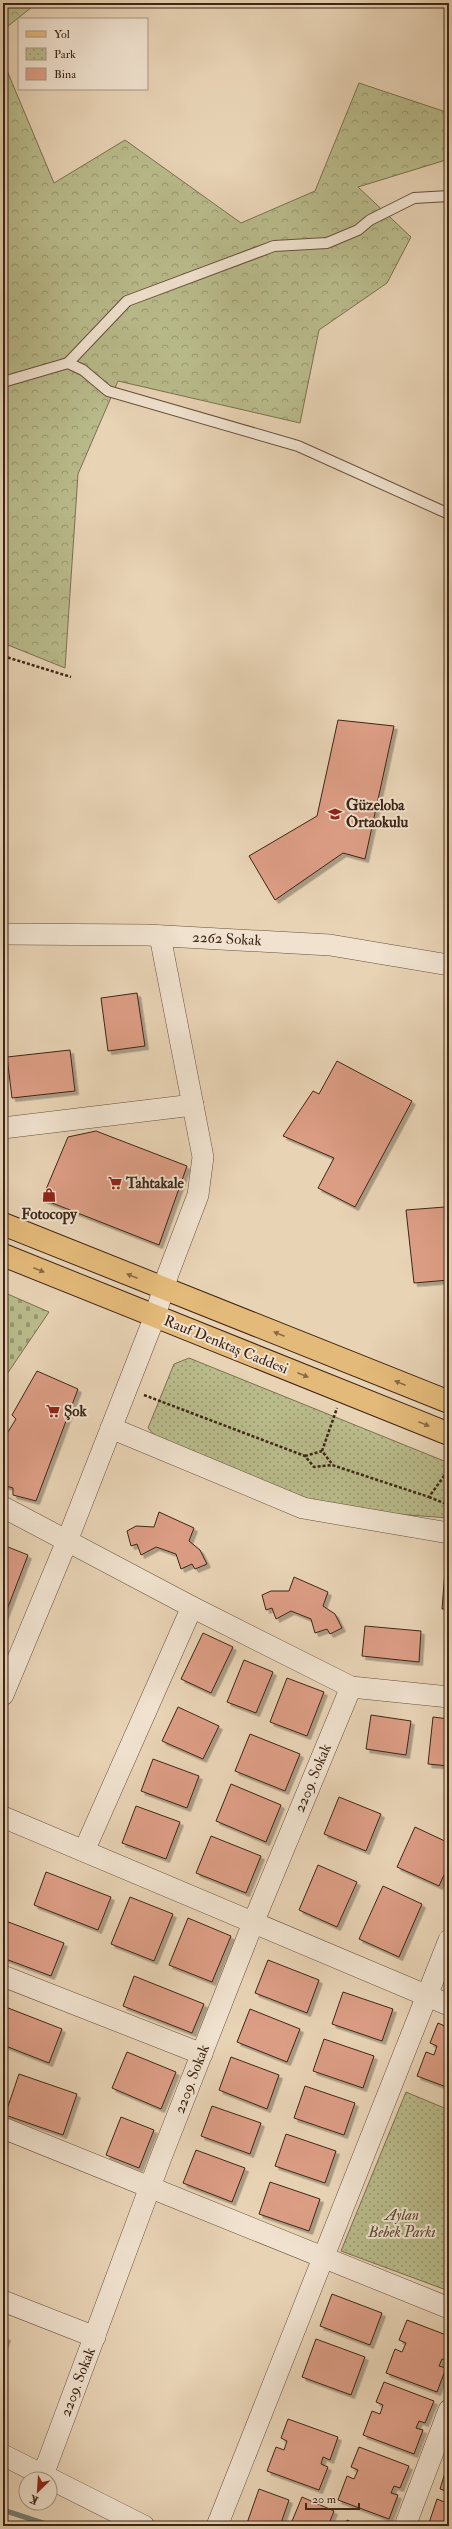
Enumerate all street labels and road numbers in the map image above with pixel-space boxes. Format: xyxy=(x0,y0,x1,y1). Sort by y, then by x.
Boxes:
street label: 2262 Sokak xyxy=(192,928,262,950)
street label: Rauf Denktaş Caddesi xyxy=(161,1311,291,1379)
street label: 2209. Sokak xyxy=(290,1741,336,1815)
street label: 2209. Sokak xyxy=(170,2042,214,2116)
street label: 2209. Sokak xyxy=(56,2345,100,2419)

